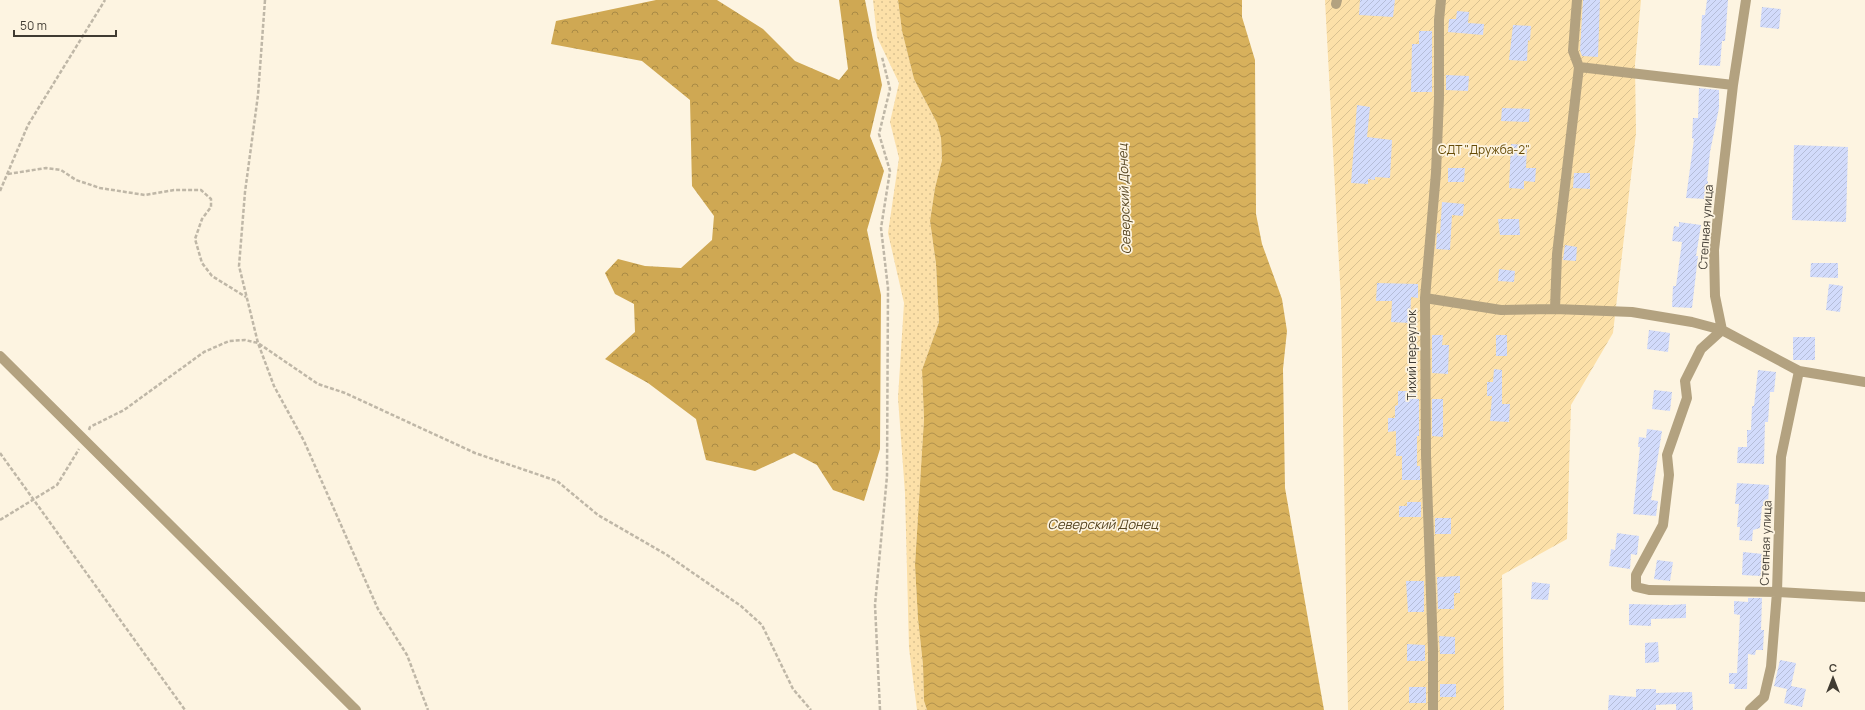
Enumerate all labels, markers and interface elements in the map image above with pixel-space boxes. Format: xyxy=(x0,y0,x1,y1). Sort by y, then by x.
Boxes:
scale bar xyxy=(14,12,116,38)
text: 50 m xyxy=(20,17,47,34)
park label: СДТ "Дружба-2" xyxy=(1438,141,1530,158)
water label: Северский Донец xyxy=(1113,142,1135,255)
street label: Степная улица xyxy=(1694,184,1717,270)
street label: Тихий переулок xyxy=(1403,309,1420,400)
street label: Степная улица xyxy=(1756,500,1775,586)
water label: Северский Донец xyxy=(1048,515,1159,533)
north arrow xyxy=(1813,658,1853,698)
text: С xyxy=(1829,660,1837,675)

